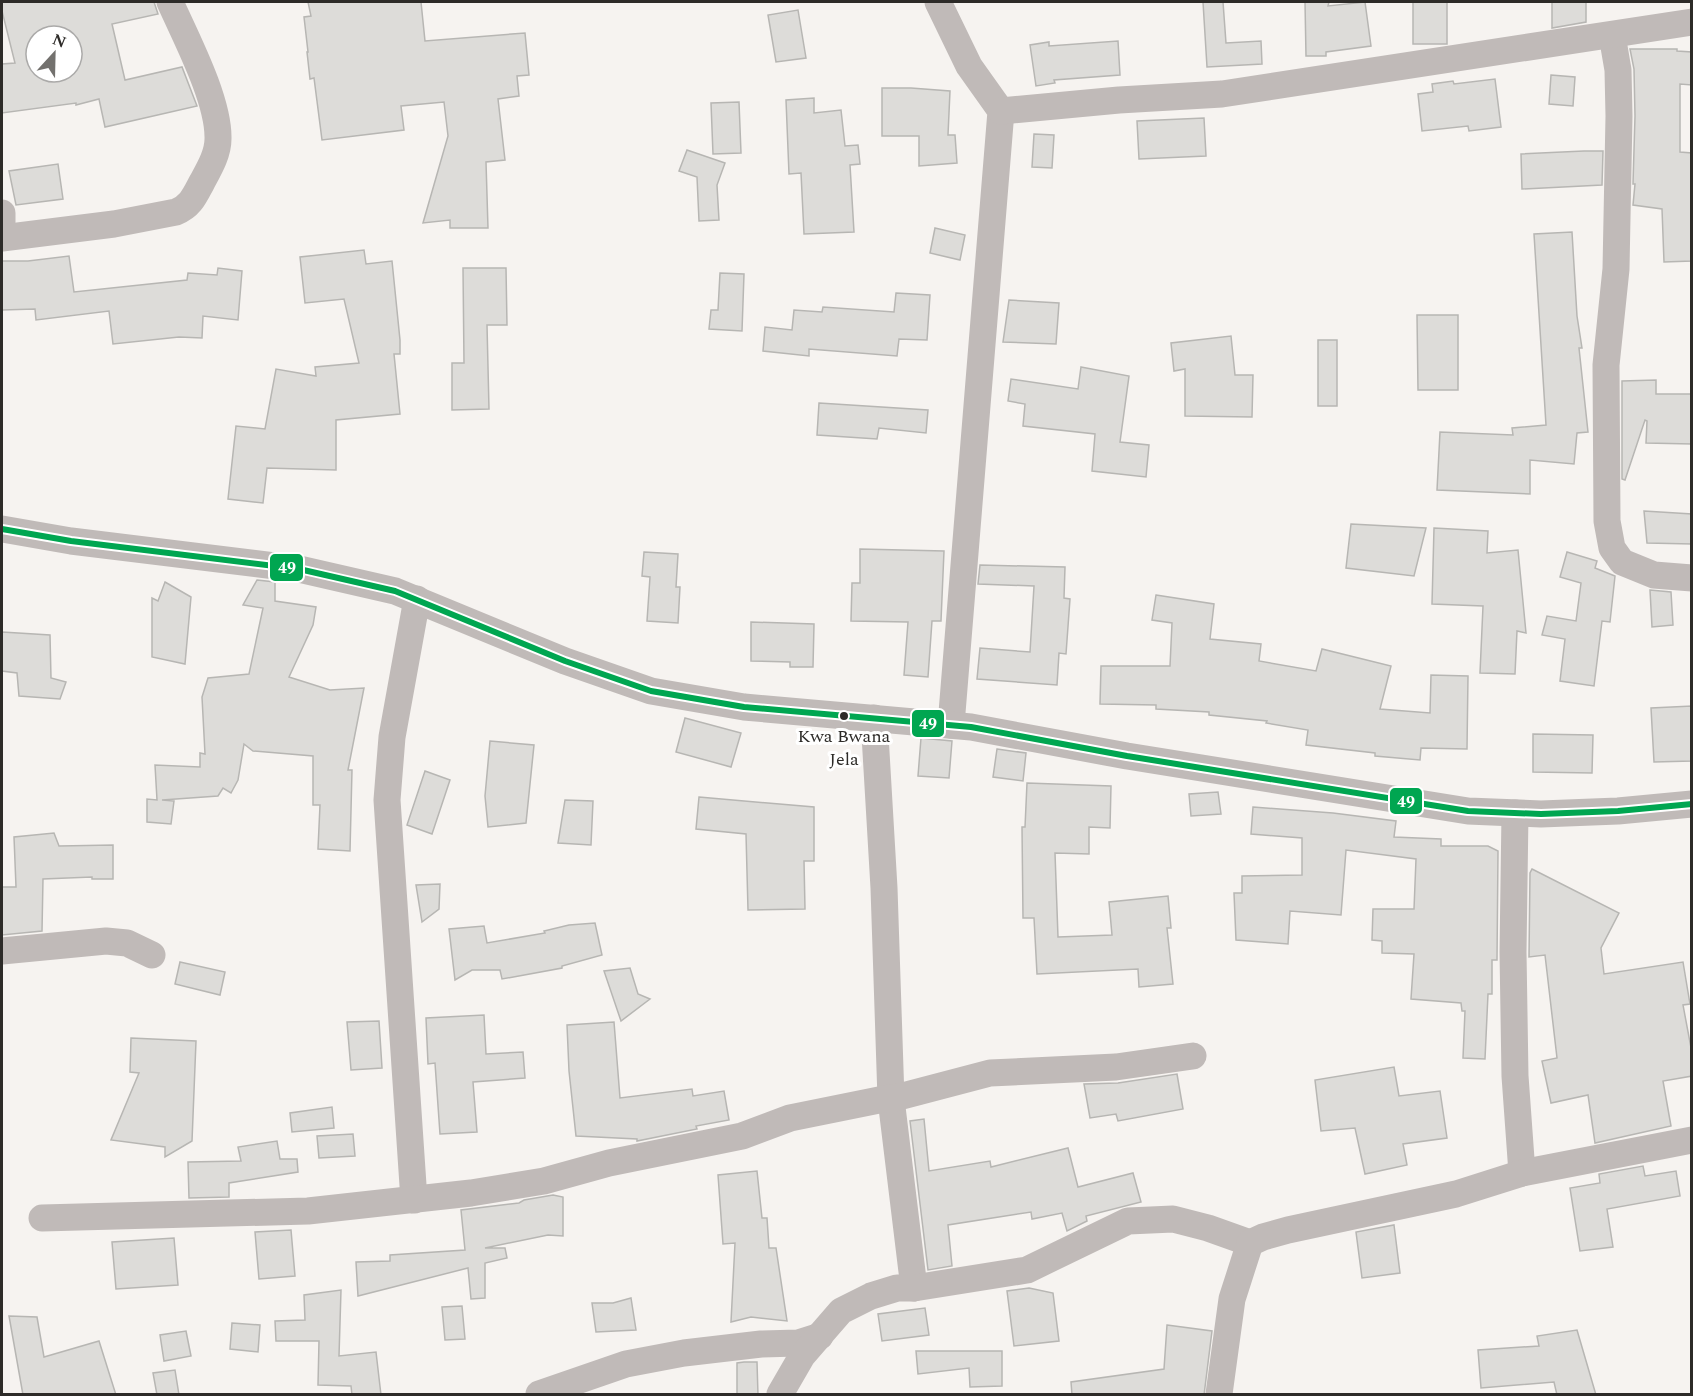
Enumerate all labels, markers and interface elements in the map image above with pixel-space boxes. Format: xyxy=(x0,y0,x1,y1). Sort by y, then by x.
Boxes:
north arrow xyxy=(24,24,84,84)
text: N xyxy=(49,27,70,55)
line badge: 49 xyxy=(269,553,304,582)
text: 49 xyxy=(278,556,296,580)
line badge: 49 xyxy=(911,709,945,738)
marker: Kwa Bwana Jela xyxy=(838,710,850,722)
text: 49 xyxy=(919,712,937,736)
place label: Kwa Bwana Jela xyxy=(798,723,891,773)
line badge: 49 xyxy=(1389,787,1423,815)
text: 49 xyxy=(1397,790,1415,814)

